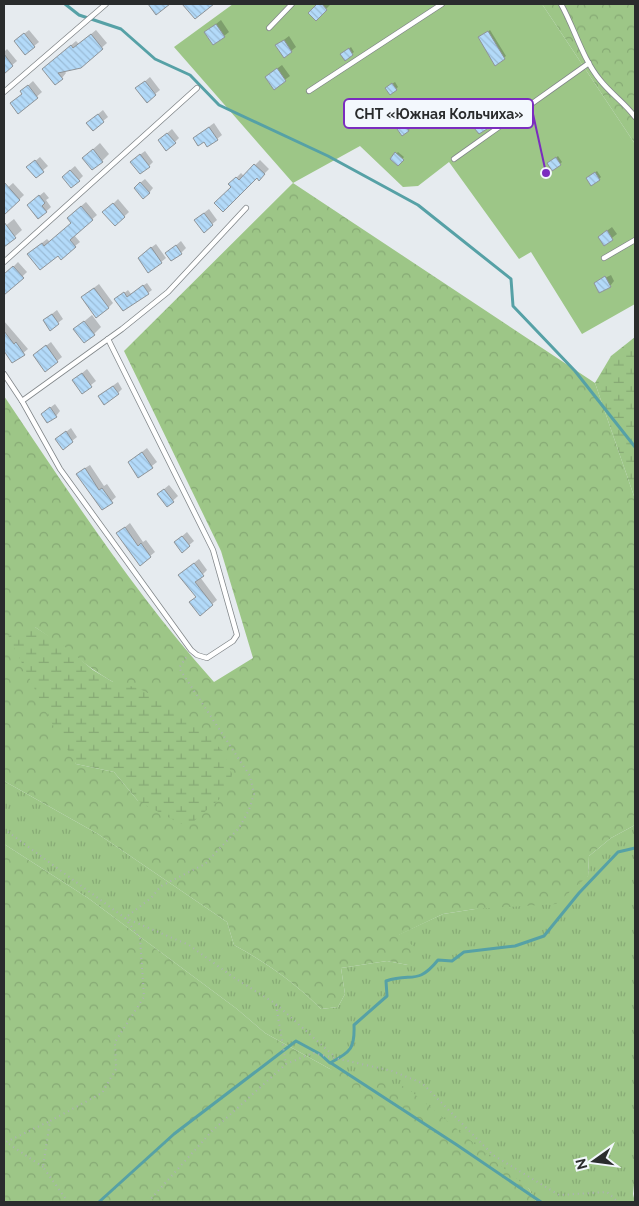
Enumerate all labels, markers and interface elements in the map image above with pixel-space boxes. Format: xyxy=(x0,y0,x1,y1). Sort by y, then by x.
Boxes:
callout: СНТ «Южная Кольчиха» xyxy=(344,99,533,128)
text: СНТ «Южная Кольчиха» xyxy=(355,106,523,122)
north arrow xyxy=(569,1136,619,1186)
text: N xyxy=(572,1157,590,1171)

